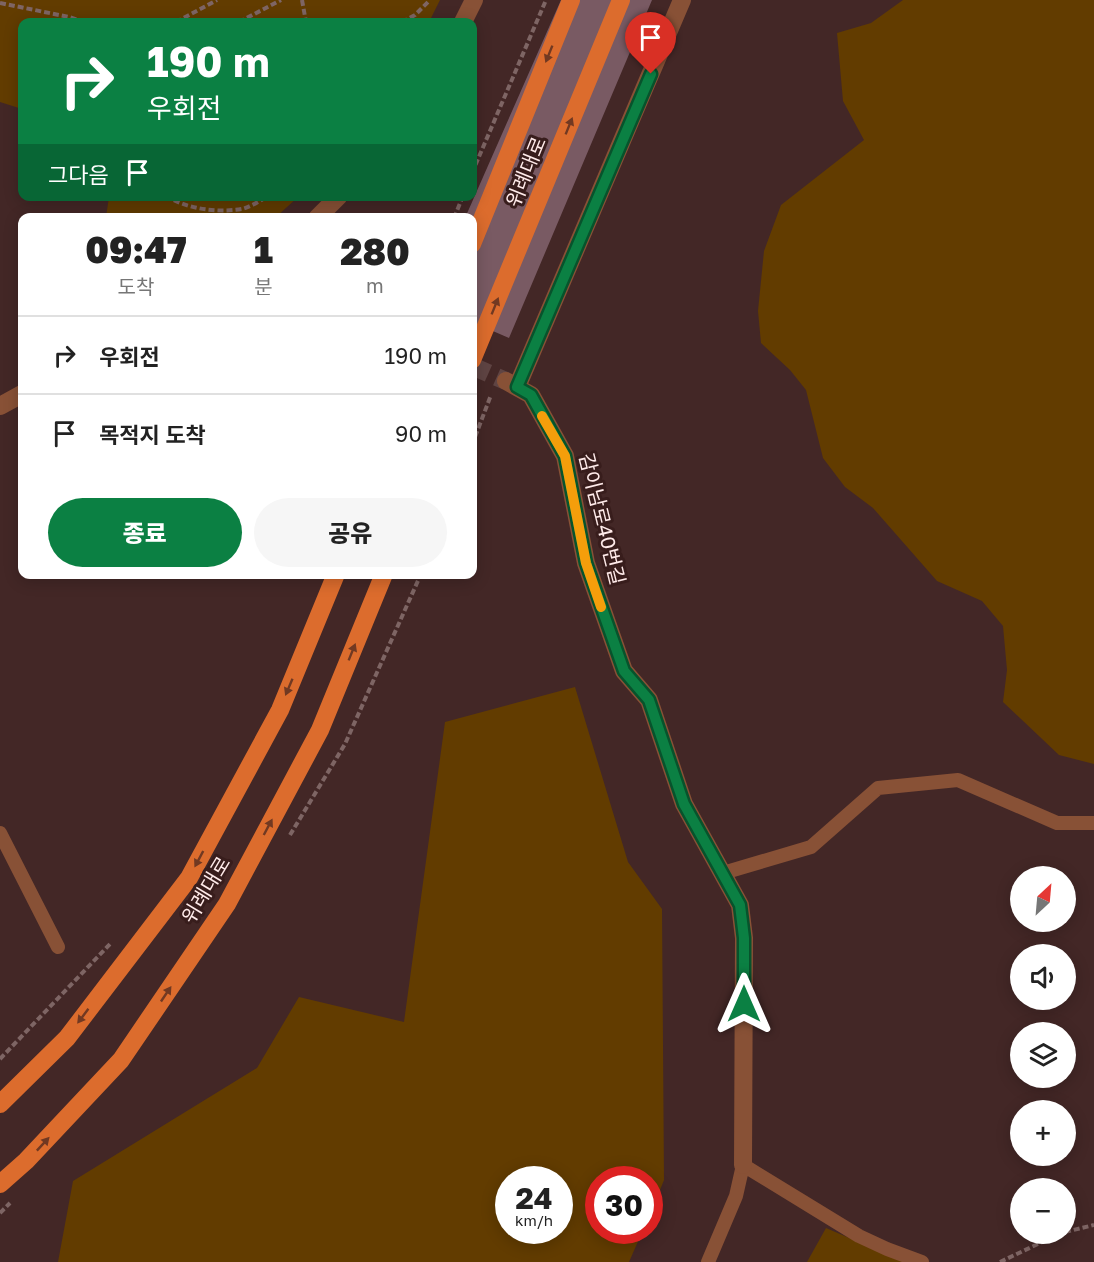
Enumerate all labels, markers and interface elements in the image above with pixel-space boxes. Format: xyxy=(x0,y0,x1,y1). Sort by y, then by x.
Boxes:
pin xyxy=(625,12,676,74)
icon: arrive xyxy=(634,21,667,54)
text: 190 m xyxy=(147,36,270,86)
icon: right xyxy=(48,42,126,120)
one-way arrow xyxy=(544,46,554,64)
text: 우회전 xyxy=(147,92,222,124)
one-way arrow xyxy=(565,117,574,135)
street label: 위례대로 xyxy=(500,133,550,210)
icon: arrive xyxy=(121,156,154,189)
text: 그다음 xyxy=(48,161,109,188)
text: 09:47 xyxy=(85,228,187,271)
text: 1 xyxy=(254,228,273,271)
text: 280 xyxy=(340,230,410,273)
text: m xyxy=(366,273,384,297)
text: 도착 xyxy=(118,274,154,298)
text: 분 xyxy=(254,274,273,298)
one-way arrow xyxy=(491,297,500,315)
icon: right xyxy=(48,339,81,372)
text: 190 m xyxy=(384,342,447,369)
text: 우회전 xyxy=(99,343,160,370)
icon: arrive xyxy=(48,417,81,450)
text: 90 m xyxy=(395,420,447,447)
text: 목적지 도착 xyxy=(99,421,206,448)
street label: 감이남로40번길 xyxy=(575,450,631,587)
button: 종료 xyxy=(48,498,242,567)
button: 공유 xyxy=(254,498,447,567)
one-way arrow xyxy=(348,643,357,661)
one-way arrow xyxy=(284,678,294,696)
one-way arrow xyxy=(263,819,273,836)
one-way arrow xyxy=(194,851,204,868)
street label: 위례대로 xyxy=(176,852,234,927)
north arrow xyxy=(1010,866,1076,932)
map controls xyxy=(1010,866,1076,1244)
button: sound xyxy=(1010,944,1076,1010)
position arrow xyxy=(712,972,776,1036)
one-way arrow xyxy=(160,986,172,1002)
one-way arrow xyxy=(77,1008,90,1024)
button: layers xyxy=(1010,1022,1076,1088)
button: + xyxy=(1010,1100,1076,1166)
one-way arrow xyxy=(35,1137,49,1151)
speed limit sign: 30 xyxy=(585,1166,663,1244)
button: − xyxy=(1010,1178,1076,1244)
text: 24 xyxy=(515,1180,553,1216)
text: km/h xyxy=(515,1211,553,1229)

